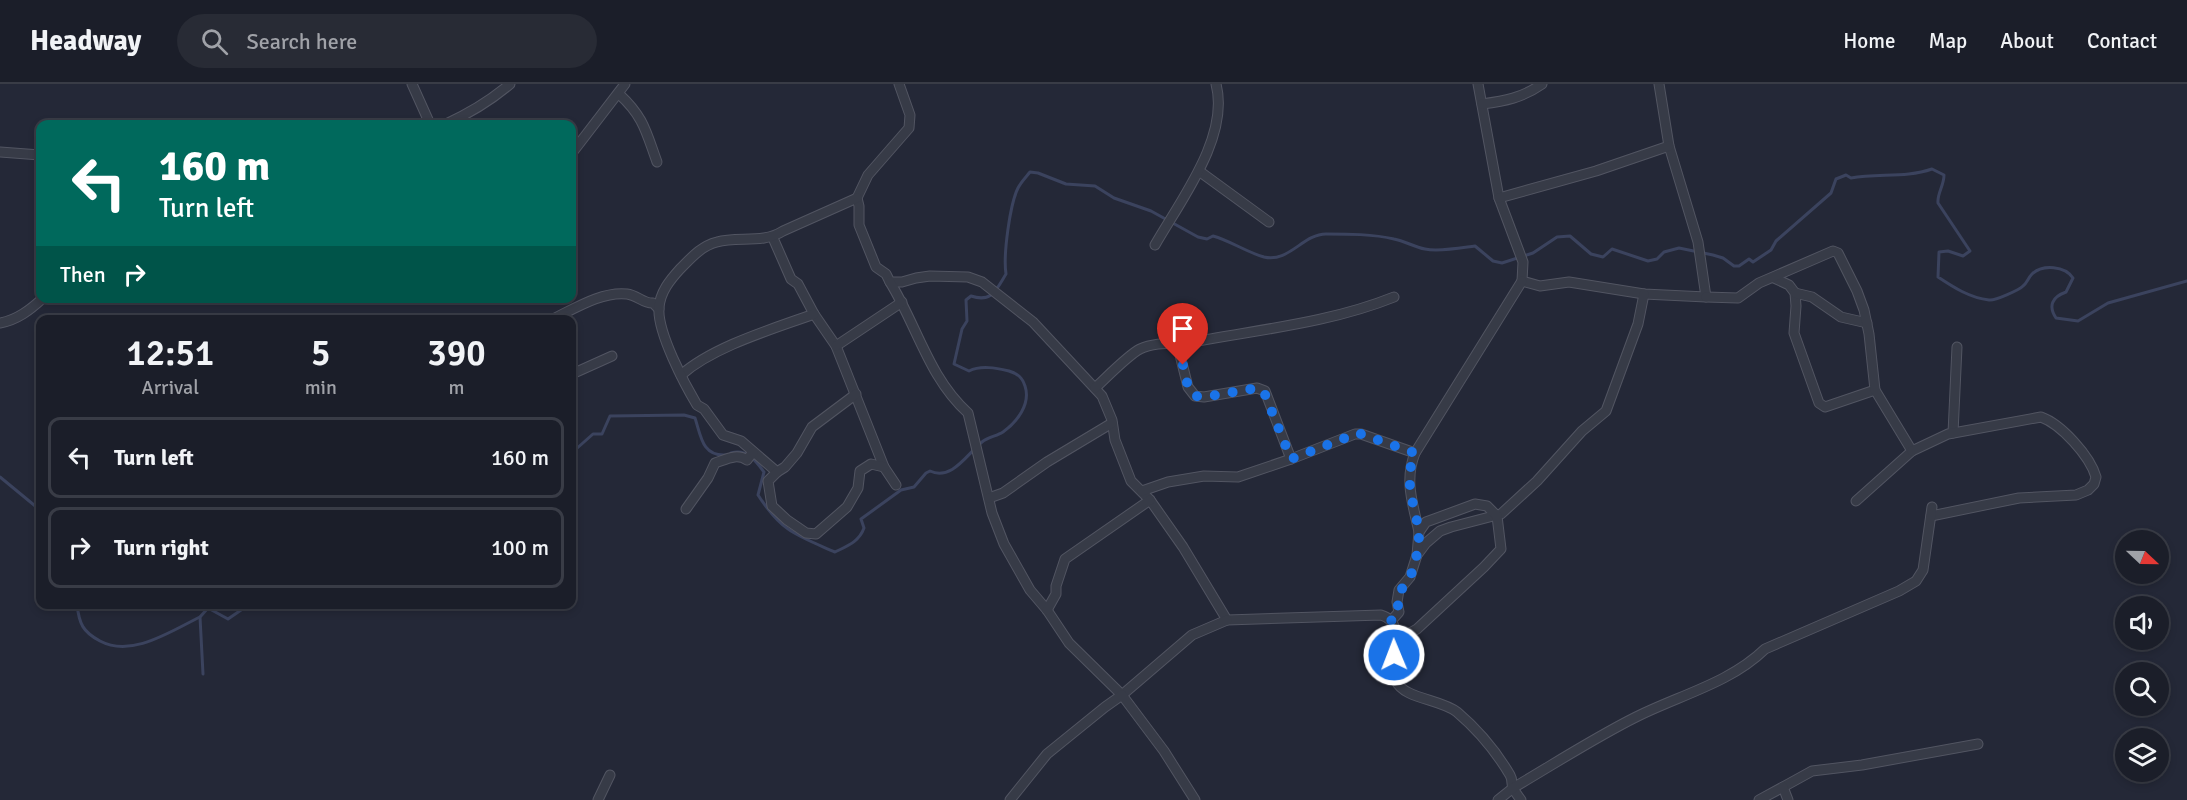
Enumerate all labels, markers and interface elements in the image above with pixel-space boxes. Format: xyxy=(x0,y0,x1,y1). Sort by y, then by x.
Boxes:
search box xyxy=(177,14,597,68)
text: Headway xyxy=(30,24,141,58)
icon: search xyxy=(198,25,231,58)
text: Search here xyxy=(246,28,357,55)
text: Home xyxy=(1843,28,1896,54)
text: Map xyxy=(1929,28,1967,54)
text: About xyxy=(2000,28,2054,54)
text: Contact xyxy=(2087,28,2157,54)
text: 160 m xyxy=(159,141,270,192)
icon: left xyxy=(60,144,138,222)
text: Turn left xyxy=(159,192,254,225)
icon: right xyxy=(118,258,151,291)
text: Then xyxy=(60,261,106,288)
pin xyxy=(1157,303,1208,365)
icon: arrive xyxy=(1166,312,1199,345)
text: 12:51 xyxy=(126,331,214,376)
text: 5 xyxy=(311,331,331,376)
text: 390 xyxy=(427,331,486,376)
text: Arrival xyxy=(142,375,199,400)
text: min xyxy=(305,375,337,400)
text: m xyxy=(448,375,464,400)
icon: left xyxy=(63,441,96,474)
text: Turn left xyxy=(114,444,194,471)
text: 160 m xyxy=(491,444,549,471)
north arrow xyxy=(2115,530,2169,584)
map controls xyxy=(2115,530,2169,782)
icon: right xyxy=(63,531,96,564)
text: Turn right xyxy=(114,534,209,561)
text: 100 m xyxy=(491,534,549,561)
button: sound xyxy=(2115,596,2169,650)
position arrow xyxy=(1362,623,1426,687)
button: search xyxy=(2115,662,2169,716)
button: layers xyxy=(2115,728,2169,782)

